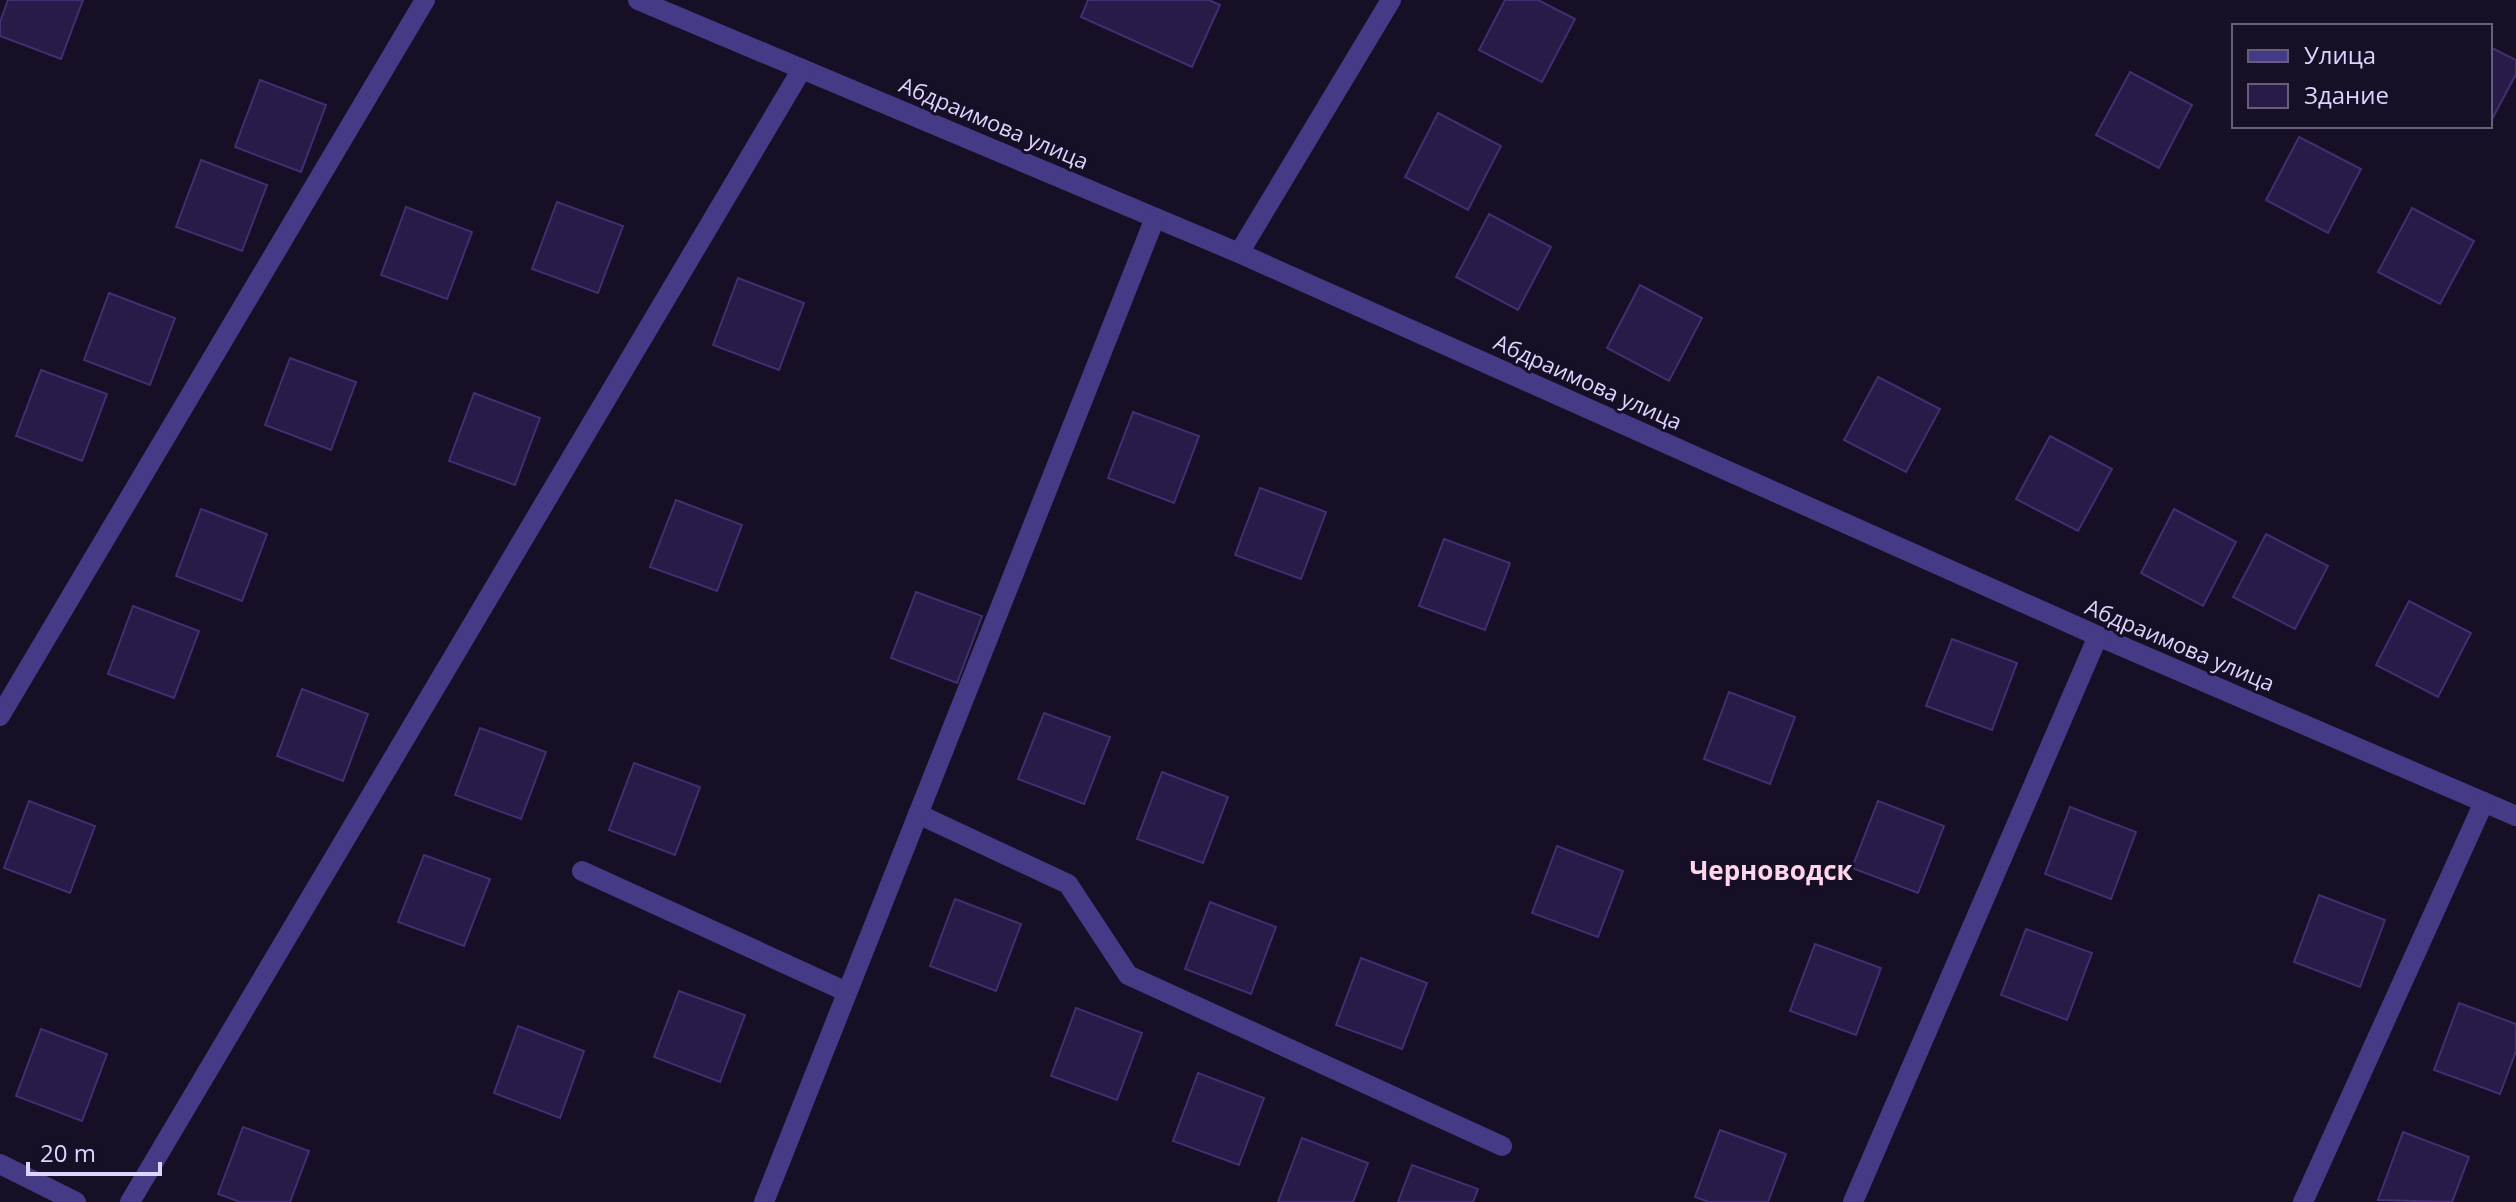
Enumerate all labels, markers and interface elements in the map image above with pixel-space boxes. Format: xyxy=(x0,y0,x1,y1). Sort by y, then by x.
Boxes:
legend xyxy=(2232,24,2492,128)
text: Улица xyxy=(2304,38,2376,71)
street label: Абдраимова улица xyxy=(895,69,1094,176)
text: Здание xyxy=(2304,78,2389,111)
street label: Абдраимова улица xyxy=(1490,326,1687,436)
street label: Абдраимова улица xyxy=(2081,591,2280,698)
district label: Черноводск xyxy=(1689,852,1854,888)
scale bar xyxy=(28,1126,160,1176)
text: 20 m xyxy=(40,1136,96,1169)

